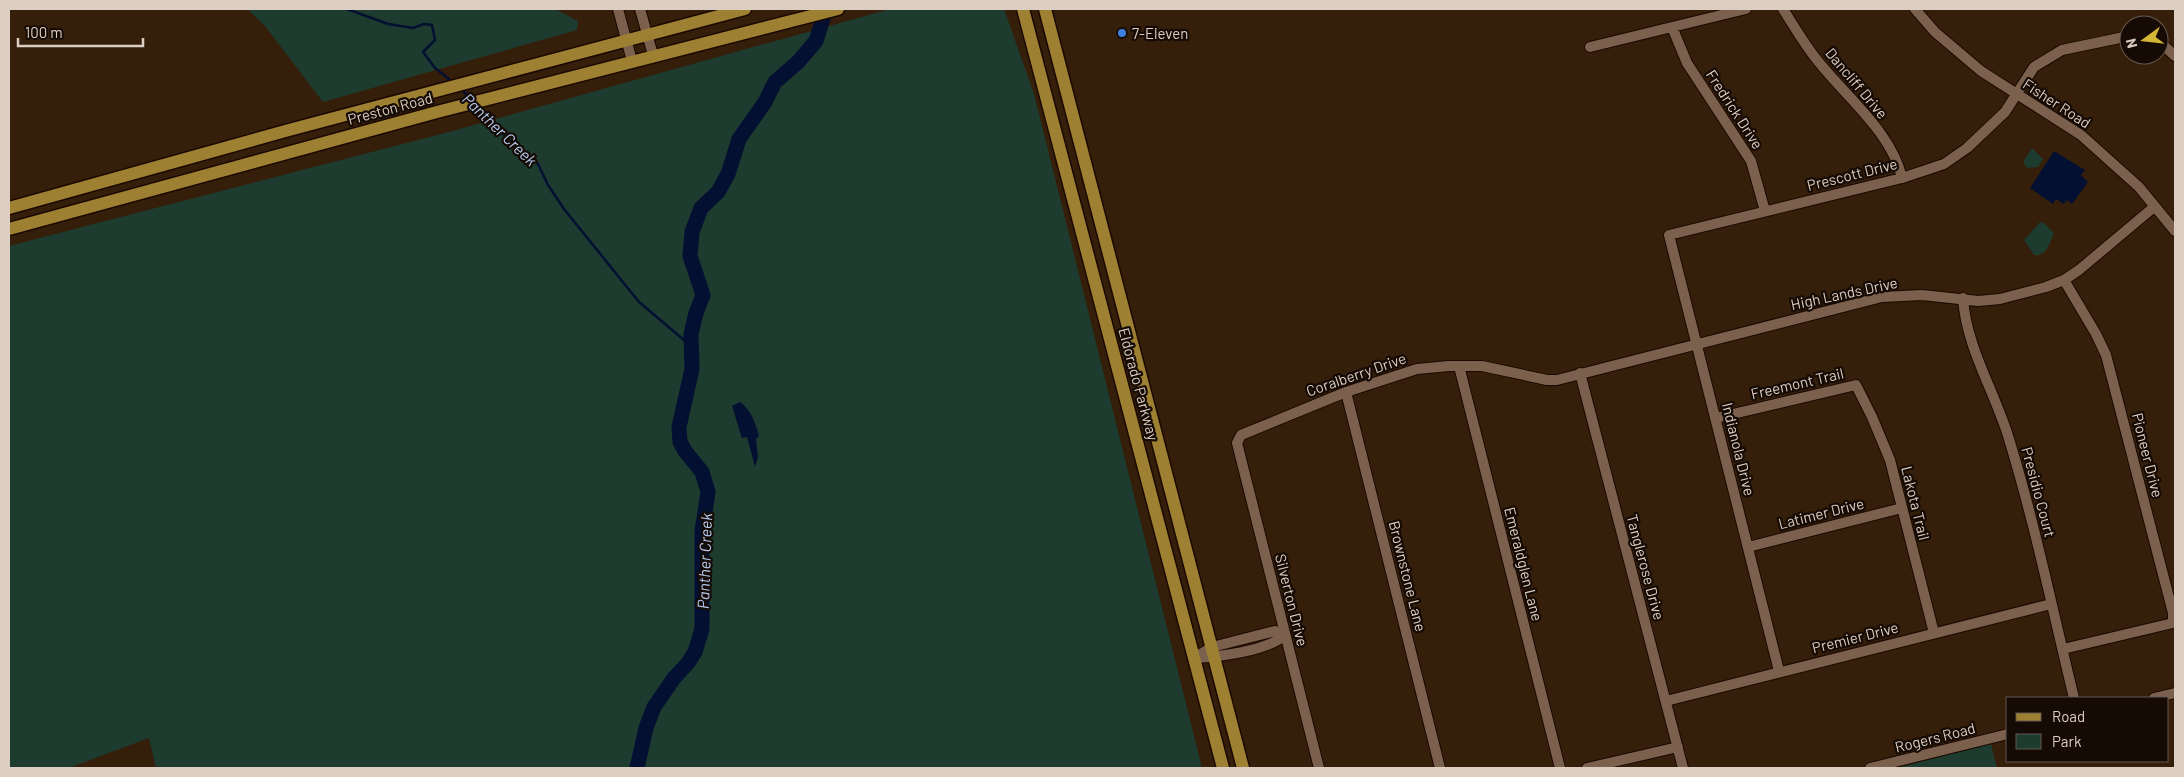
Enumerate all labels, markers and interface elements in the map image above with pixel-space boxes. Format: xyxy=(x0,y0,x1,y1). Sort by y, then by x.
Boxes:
scale bar xyxy=(18,15,142,47)
north arrow xyxy=(2119,15,2169,65)
text: 100 m xyxy=(25,23,63,41)
place label: 7-Eleven xyxy=(1132,24,1188,42)
marker: 7-Eleven xyxy=(1116,27,1128,39)
text: N xyxy=(2122,37,2140,50)
street label: Dancliff Drive xyxy=(1822,44,1892,122)
street label: Fredrick Drive xyxy=(1703,66,1767,152)
street label: Fisher Road xyxy=(2020,74,2094,132)
street label: Preston Road xyxy=(346,88,434,128)
water label: Panther Creek xyxy=(459,89,541,169)
street label: Prescott Drive xyxy=(1805,154,1899,194)
street label: High Lands Drive xyxy=(1789,273,1899,313)
street label: Eldorado Parkway xyxy=(1115,326,1163,442)
street label: Coralberry Drive xyxy=(1304,348,1408,400)
street label: Freemont Trail xyxy=(1749,364,1845,402)
street label: Indianola Drive xyxy=(1719,401,1759,497)
street label: Pioneer Drive xyxy=(2129,411,2167,499)
street label: Presidio Court xyxy=(2018,445,2060,539)
street label: Lakota Trail xyxy=(1898,464,1934,542)
street label: Latimer Drive xyxy=(1776,494,1866,532)
street label: Emeraldglen Lane xyxy=(1501,505,1547,623)
water label: Panther Creek xyxy=(693,512,715,609)
street label: Tanglerose Drive xyxy=(1623,512,1669,622)
street label: Brownstone Lane xyxy=(1386,519,1430,633)
street label: Silverton Drive xyxy=(1272,552,1312,648)
street label: Premier Drive xyxy=(1810,618,1900,656)
legend xyxy=(2006,697,2169,762)
text: Road xyxy=(2052,707,2085,725)
street label: Rogers Road xyxy=(1893,718,1977,756)
text: Park xyxy=(2052,732,2082,750)

